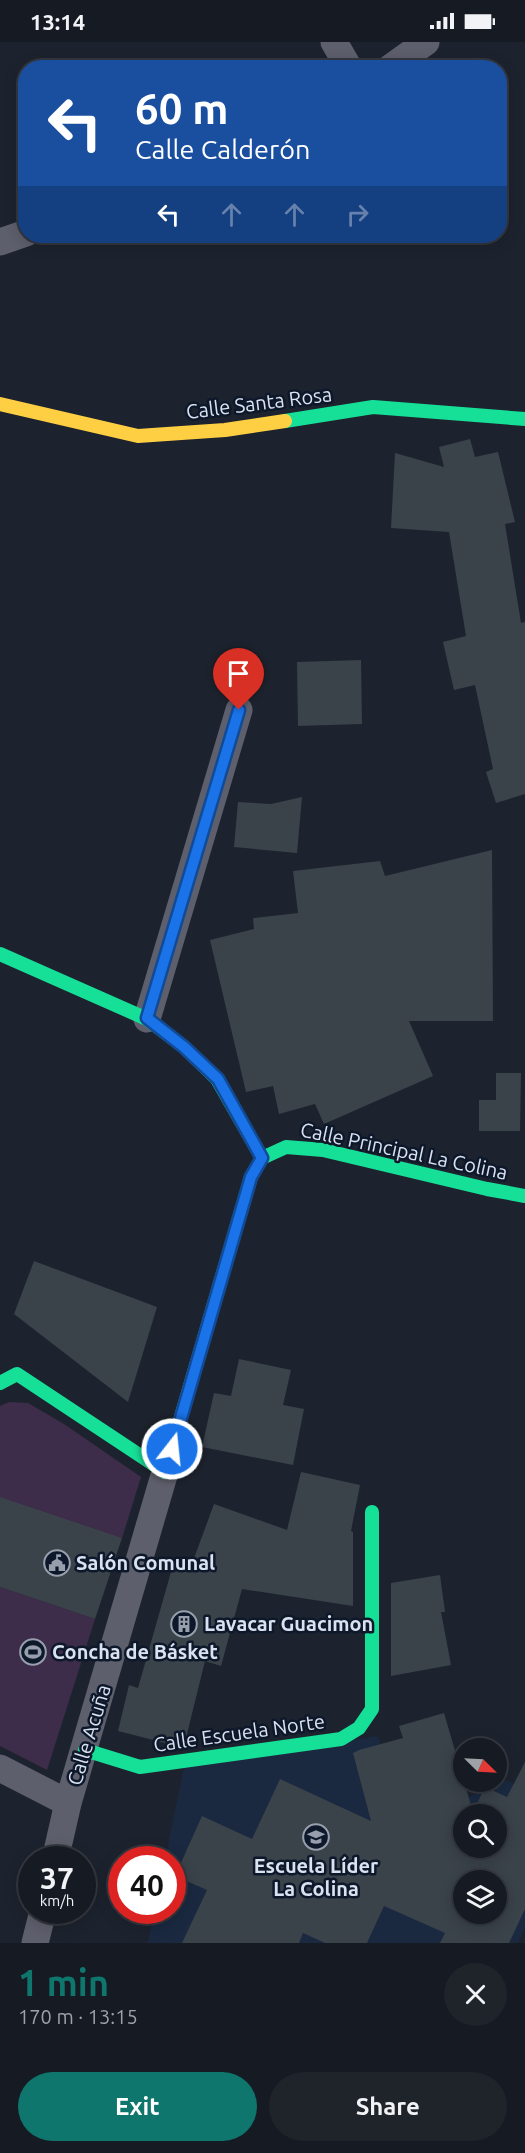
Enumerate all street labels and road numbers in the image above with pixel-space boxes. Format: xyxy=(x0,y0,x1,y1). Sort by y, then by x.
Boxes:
street label: Calle Santa Rosa xyxy=(185,382,333,423)
street label: Calle Principal La Colina xyxy=(298,1117,510,1184)
street label: Calle Acuña xyxy=(62,1682,115,1788)
street label: Calle Escuela Norte xyxy=(152,1709,326,1756)

